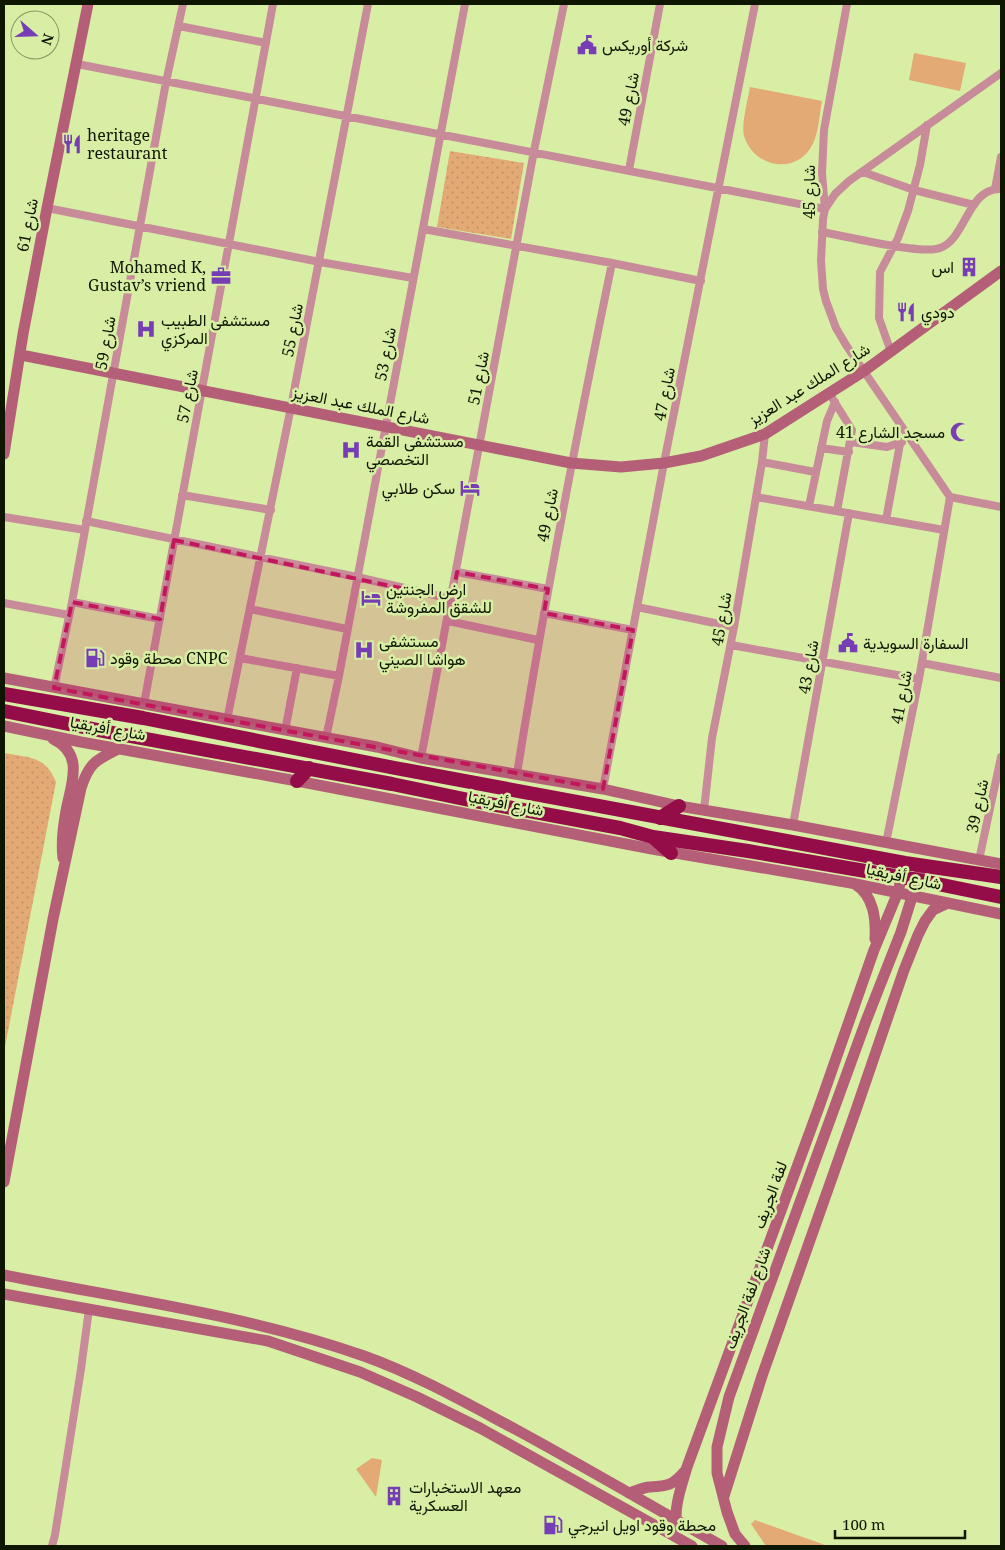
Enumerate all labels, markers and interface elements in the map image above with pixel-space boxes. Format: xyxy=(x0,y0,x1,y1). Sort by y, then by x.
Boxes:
north arrow xyxy=(10,10,60,60)
text: N xyxy=(37,31,59,48)
public building icon: شركة أوريكس xyxy=(576,34,598,56)
place label: شركة أوريكس xyxy=(602,34,688,56)
street label: شارع 49 xyxy=(612,70,645,128)
place label: heritage restaurant xyxy=(87,124,168,164)
restaurant icon: heritage restaurant xyxy=(61,133,83,155)
street label: شارع 45 xyxy=(798,165,821,219)
street label: شارع 61 xyxy=(11,196,44,254)
place label: Mohamed K, Gustav’s vriend xyxy=(88,256,206,296)
place label: اس xyxy=(931,256,954,278)
building icon: اس xyxy=(958,256,980,278)
office icon: Mohamed K, Gustav’s vriend xyxy=(210,265,232,287)
street label: شارع 55 xyxy=(276,301,309,359)
restaurant icon: دودي xyxy=(895,301,917,323)
place label: دودي xyxy=(921,301,955,326)
place label: مستشفى الطبيب المركزي xyxy=(161,309,270,352)
street label: شارع 59 xyxy=(89,314,122,372)
hospital icon: مستشفى الطبيب المركزي xyxy=(135,318,157,340)
street label: شارع 53 xyxy=(369,325,402,383)
street label: شارع الملك عبد العزيز xyxy=(743,338,875,432)
street label: شارع 51 xyxy=(462,349,495,407)
street label: شارع 47 xyxy=(648,365,681,423)
street label: شارع 57 xyxy=(171,367,204,425)
street label: شارع الملك عبد العزيز xyxy=(289,381,432,430)
place label: مسجد الشارع 41 xyxy=(836,421,945,444)
mosque icon: مسجد الشارع 41 xyxy=(949,421,971,443)
place label: مستشفى القمة التخصصي xyxy=(366,430,464,473)
hospital icon: مستشفى القمة التخصصي xyxy=(340,439,362,461)
place label: سكن طلابي xyxy=(382,477,455,502)
hotel icon: سكن طلابي xyxy=(459,477,481,499)
street label: شارع 49 xyxy=(531,486,564,544)
place label: ارض الجنتين للشقق المفروشة xyxy=(386,578,492,618)
hotel icon: ارض الجنتين للشقق المفروشة xyxy=(360,587,382,609)
street label: شارع 45 xyxy=(705,590,738,648)
place label: مستشفى هواشا الصيني xyxy=(379,630,466,673)
public building icon: السفارة السويدية xyxy=(837,632,859,654)
place label: السفارة السويدية xyxy=(863,632,969,654)
street label: شارع 43 xyxy=(792,638,825,696)
hospital icon: مستشفى هواشا الصيني xyxy=(353,639,375,661)
fuel station icon: محطة وقود CNPC xyxy=(84,647,106,669)
place label: محطة وقود CNPC xyxy=(110,647,228,669)
street label: شارع 41 xyxy=(885,668,918,726)
street label: شارع أفريقيا xyxy=(68,711,148,746)
street label: شارع 39 xyxy=(961,777,994,835)
street label: شارع أفريقيا xyxy=(466,785,546,822)
street label: شارع أفريقيا xyxy=(864,857,944,896)
street label: لفة الجريف xyxy=(748,1158,792,1232)
street label: شارع لفة الجريف xyxy=(718,1244,777,1352)
place label: معهد الاستخبارات العسكرية xyxy=(409,1476,521,1516)
building icon: معهد الاستخبارات العسكرية xyxy=(383,1485,405,1507)
scale bar xyxy=(835,1508,965,1540)
fuel station icon: محطة وقود اويل انيرجي xyxy=(542,1514,564,1536)
place label: محطة وقود اويل انيرجي xyxy=(568,1514,716,1539)
text: 100 m xyxy=(842,1514,885,1534)

